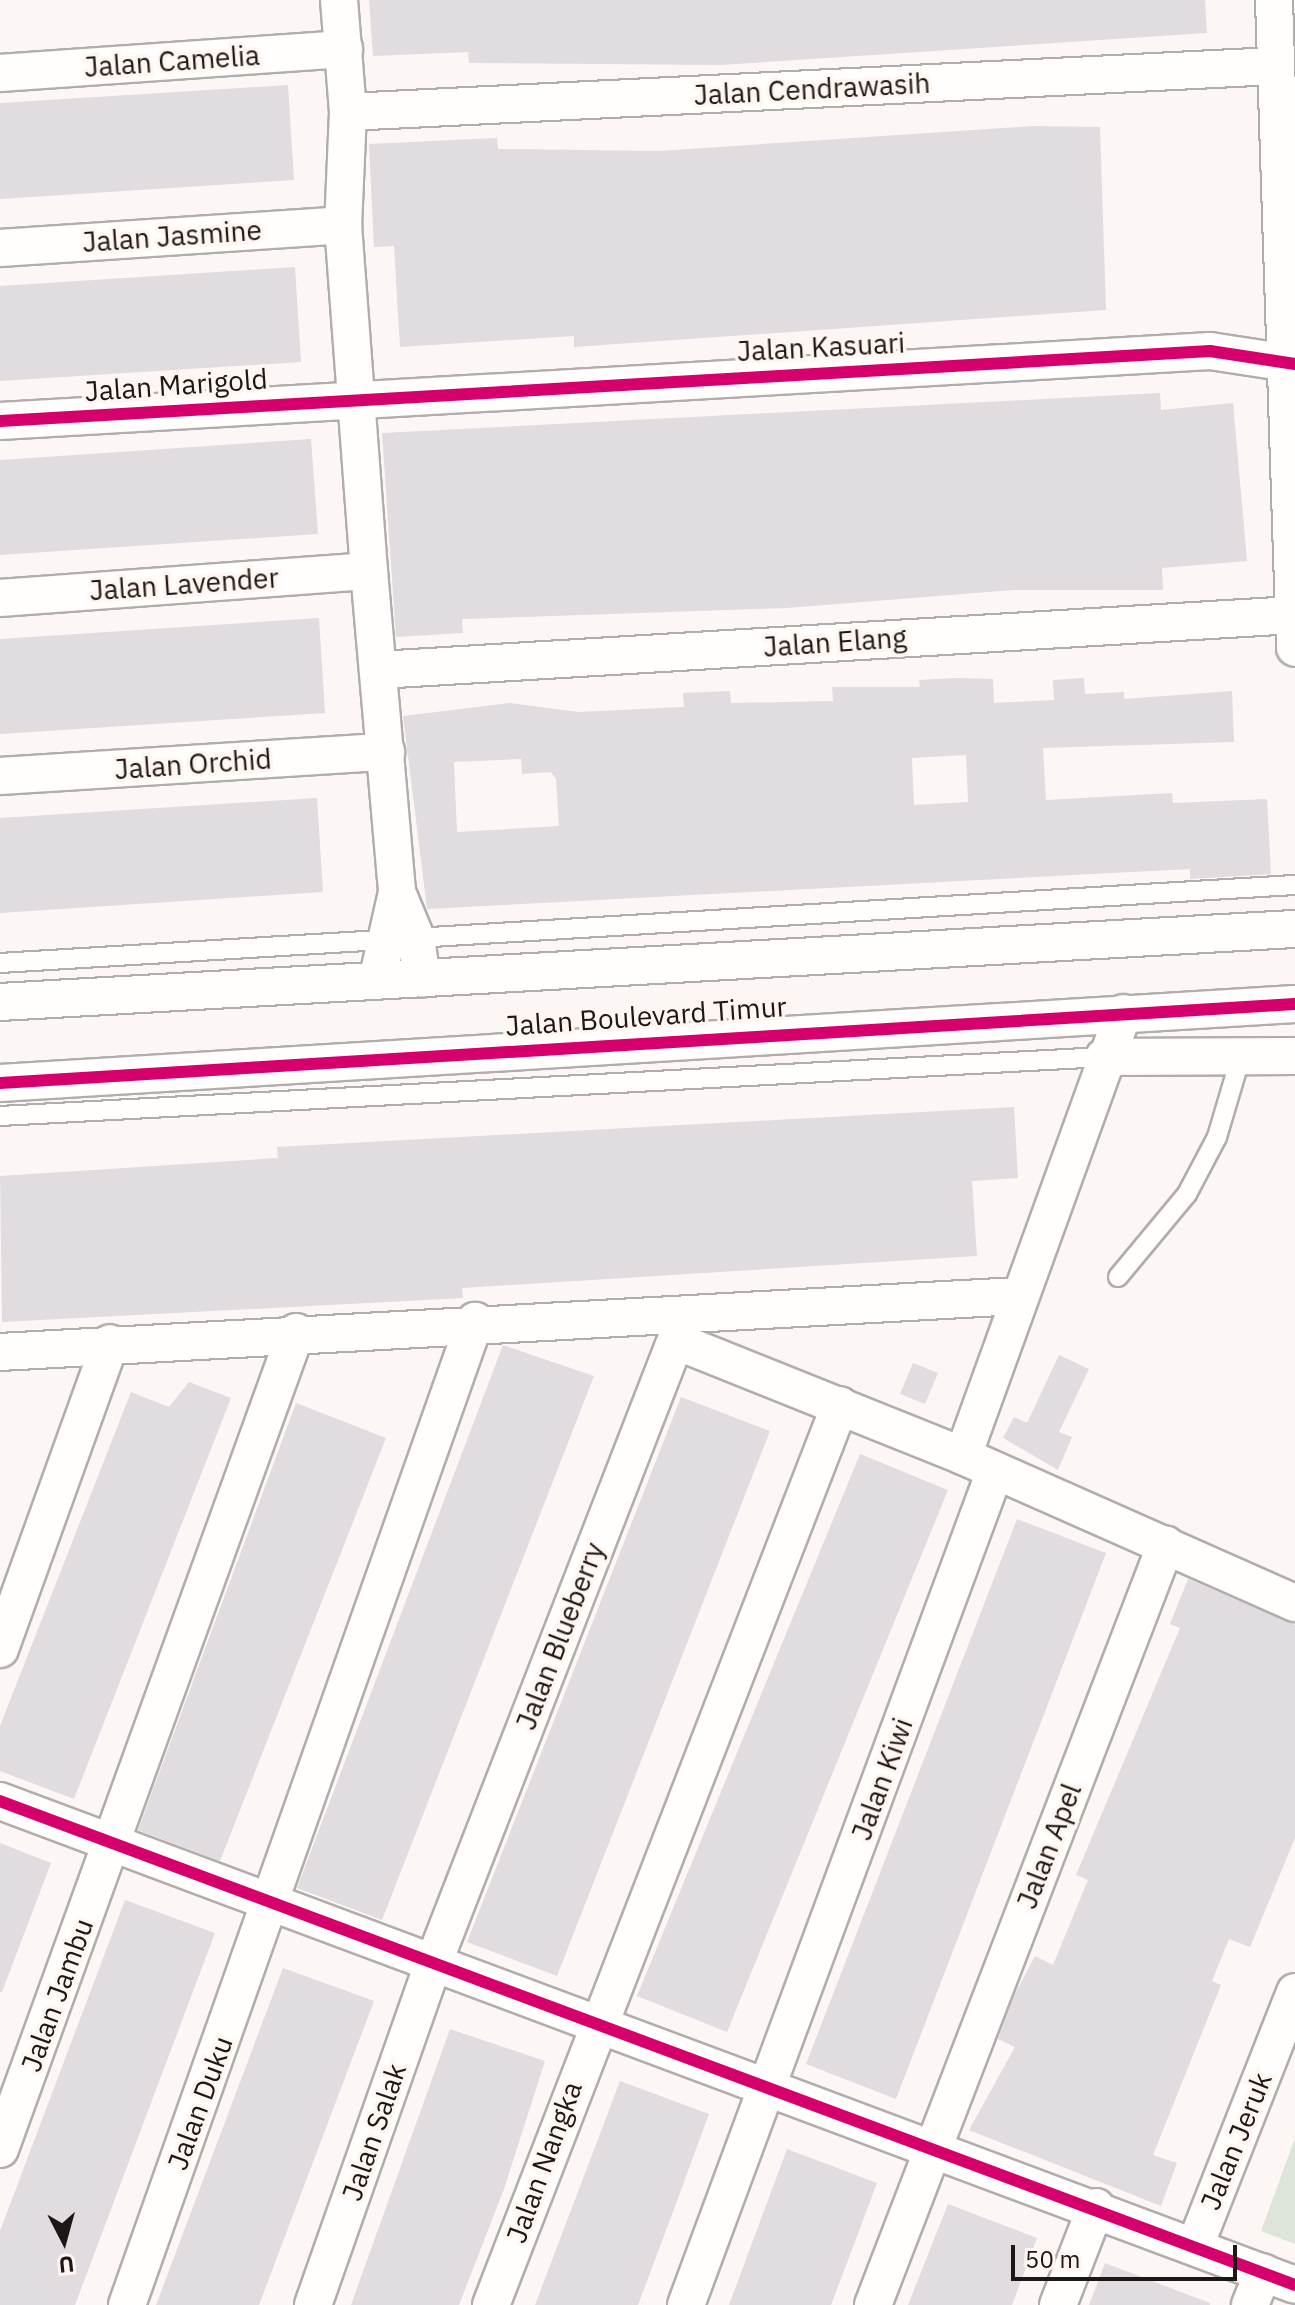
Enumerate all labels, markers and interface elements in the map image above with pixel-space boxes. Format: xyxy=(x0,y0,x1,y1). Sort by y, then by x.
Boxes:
street label: Jalan Camelia xyxy=(83,38,261,84)
street label: Jalan Cendrawasih xyxy=(693,66,931,112)
street label: Jalan Jasmine xyxy=(81,213,263,259)
street label: Jalan Kasuari xyxy=(736,326,906,368)
street label: Jalan Marigold xyxy=(83,362,269,408)
street label: Jalan Lavender xyxy=(88,561,280,607)
street label: Jalan Elang xyxy=(762,620,908,664)
street label: Jalan Orchid xyxy=(113,742,273,786)
street label: Jalan Boulevard Timur xyxy=(504,989,788,1043)
street label: Jalan Blueberry xyxy=(509,1538,611,1734)
street label: Jalan Kiwi xyxy=(844,1713,920,1845)
street label: Jalan Apel xyxy=(1010,1779,1088,1913)
street label: Jalan Jambu xyxy=(14,1914,100,2076)
street label: Jalan Duku xyxy=(160,2032,240,2174)
street label: Jalan Salak xyxy=(335,2059,413,2205)
street label: Jalan Jeruk xyxy=(1193,2068,1279,2214)
street label: Jalan Nangka xyxy=(499,2077,589,2247)
north arrow xyxy=(24,2201,104,2281)
scale bar xyxy=(1015,2229,1241,2279)
text: 50 m xyxy=(1025,2243,1080,2275)
text: U xyxy=(57,2250,76,2281)

